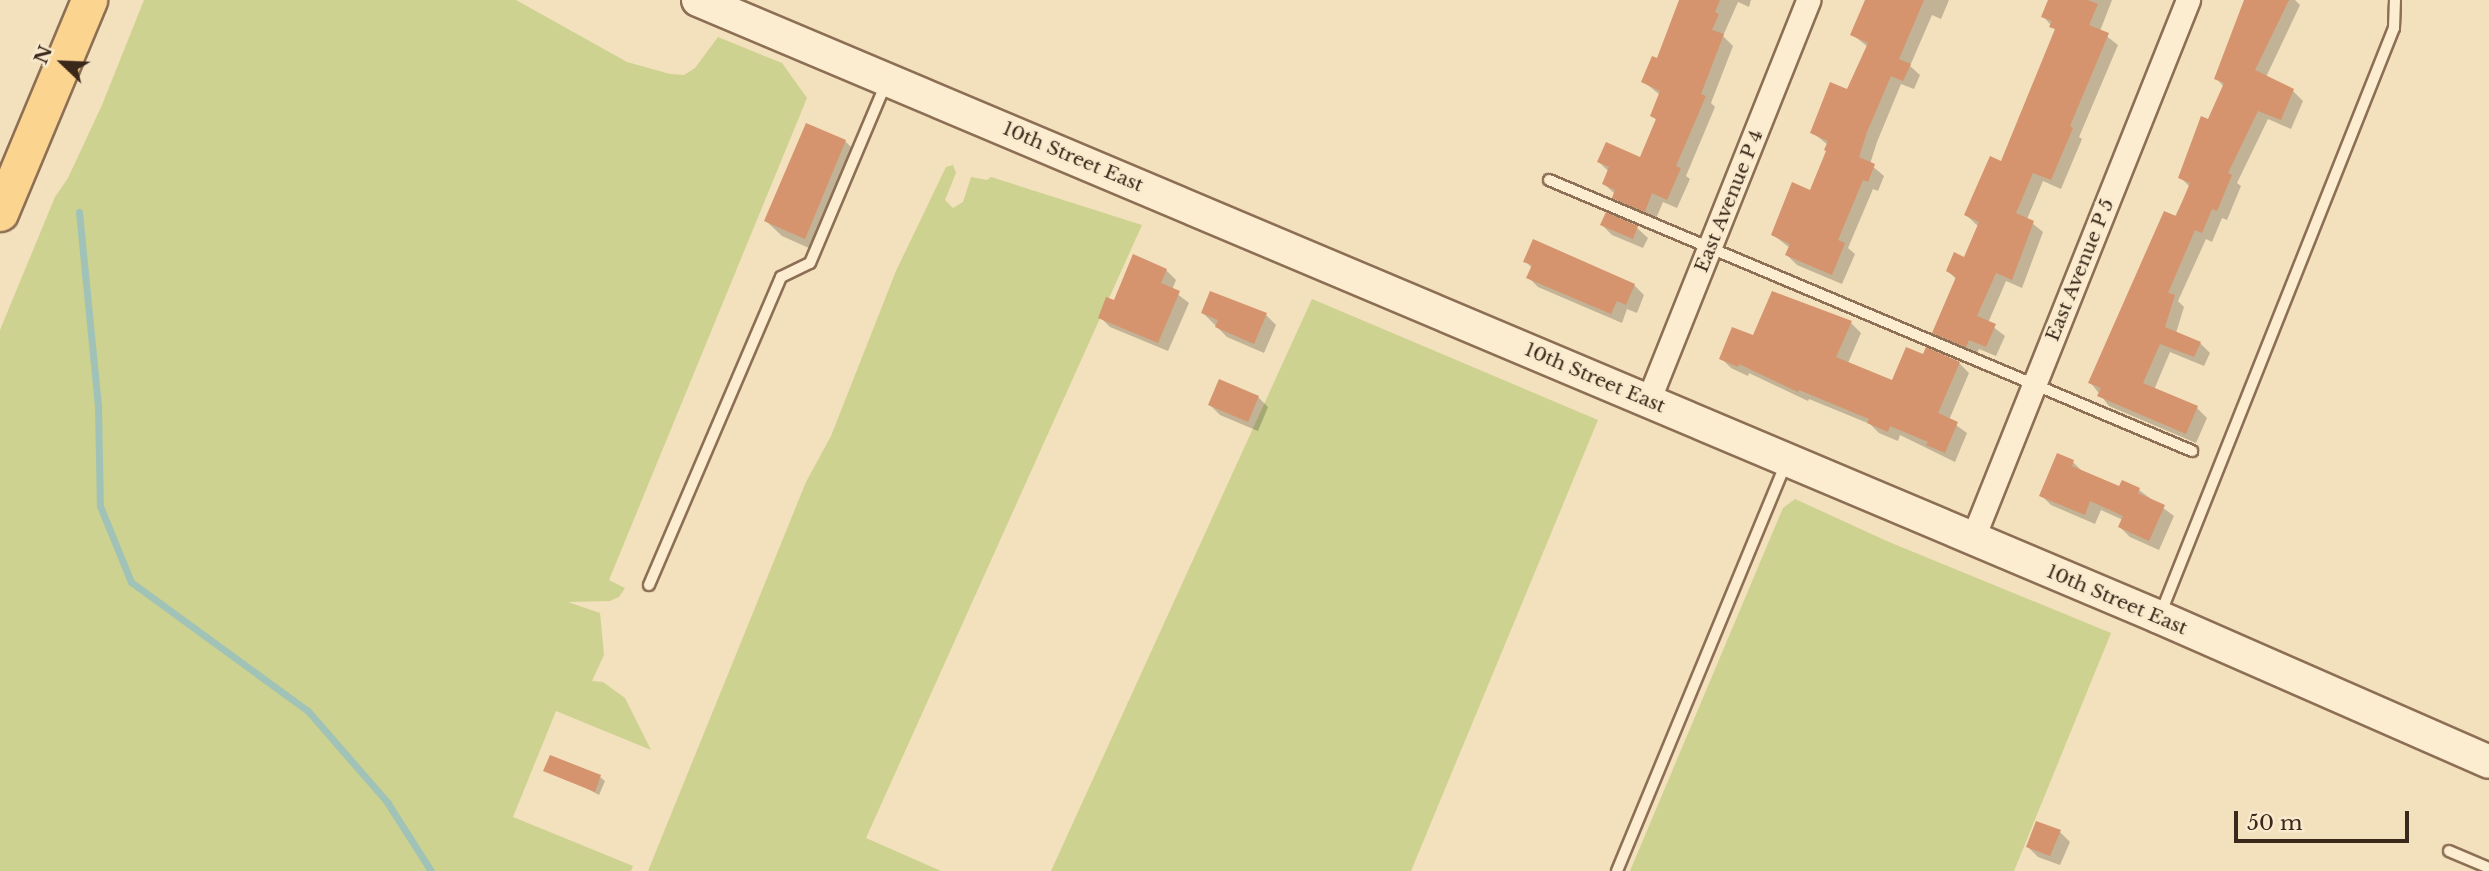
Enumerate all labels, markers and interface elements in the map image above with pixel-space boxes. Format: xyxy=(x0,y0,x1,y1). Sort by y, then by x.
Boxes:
north arrow xyxy=(28,28,98,98)
text: N xyxy=(29,42,57,67)
street label: 10th Street East xyxy=(999,117,1147,197)
street label: East Avenue P 4 xyxy=(1690,126,1768,276)
street label: East Avenue P 5 xyxy=(2041,195,2119,345)
street label: 10th Street East xyxy=(1521,338,1669,418)
street label: 10th Street East xyxy=(2043,560,2191,640)
scale bar xyxy=(2237,798,2412,842)
text: 50 m xyxy=(2247,810,2302,836)

